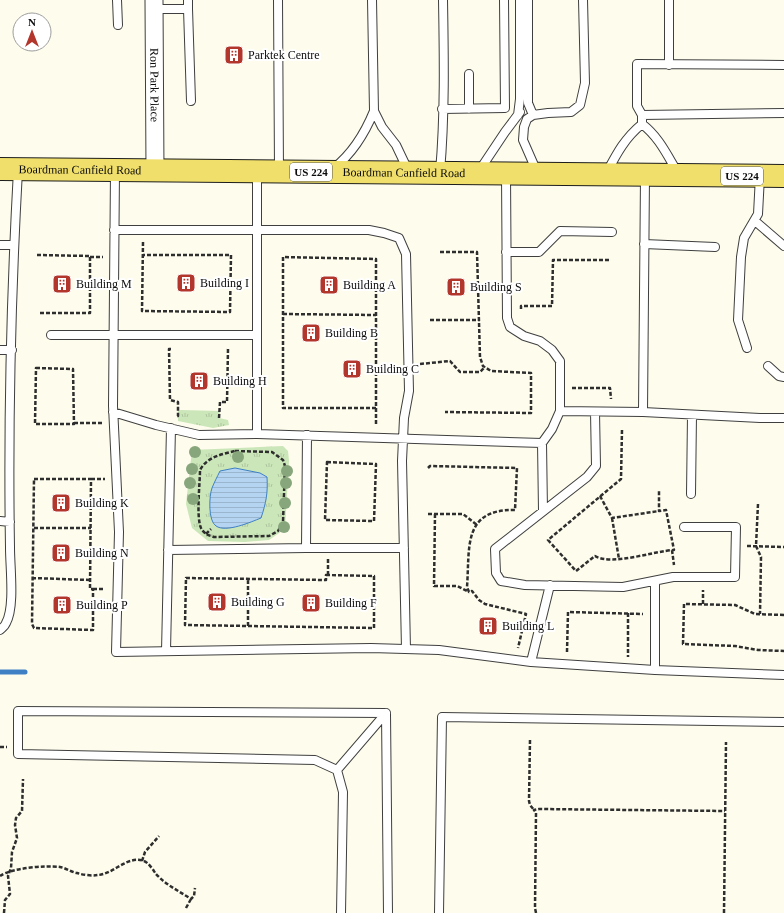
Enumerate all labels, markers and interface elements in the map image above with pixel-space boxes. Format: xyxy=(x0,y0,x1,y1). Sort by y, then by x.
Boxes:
north arrow xyxy=(12,12,52,52)
text: N xyxy=(28,16,36,28)
building icon: Parktek Centre xyxy=(223,44,245,66)
street label: Ron Park Place xyxy=(147,48,162,122)
place label: Parktek Centre xyxy=(248,48,320,62)
street label: Boardman Canfield Road xyxy=(19,162,141,177)
road number: US 224 xyxy=(290,163,332,181)
street label: Boardman Canfield Road xyxy=(343,165,465,180)
road number: US 224 xyxy=(721,167,763,185)
building icon: Building I xyxy=(175,272,197,294)
building icon: Building M xyxy=(51,273,73,295)
building icon: Building A xyxy=(318,274,340,296)
place label: Building I xyxy=(200,276,249,290)
building icon: Building S xyxy=(445,276,467,298)
place label: Building M xyxy=(76,277,132,291)
place label: Building A xyxy=(343,278,396,292)
place label: Building S xyxy=(470,280,522,294)
building icon: Building B xyxy=(300,322,322,344)
place label: Building B xyxy=(325,326,378,340)
building icon: Building C xyxy=(341,358,363,380)
place label: Building C xyxy=(366,362,419,376)
building icon: Building H xyxy=(188,370,210,392)
place label: Building H xyxy=(213,374,267,388)
building icon: Building K xyxy=(50,492,72,514)
place label: Building K xyxy=(75,496,129,510)
building icon: Building N xyxy=(50,542,72,564)
place label: Building N xyxy=(75,546,129,560)
building icon: Building G xyxy=(206,591,228,613)
building icon: Building F xyxy=(300,592,322,614)
building icon: Building P xyxy=(51,594,73,616)
place label: Building G xyxy=(231,595,285,609)
place label: Building F xyxy=(325,596,377,610)
place label: Building P xyxy=(76,598,128,612)
building icon: Building L xyxy=(477,615,499,637)
place label: Building L xyxy=(502,619,554,633)

